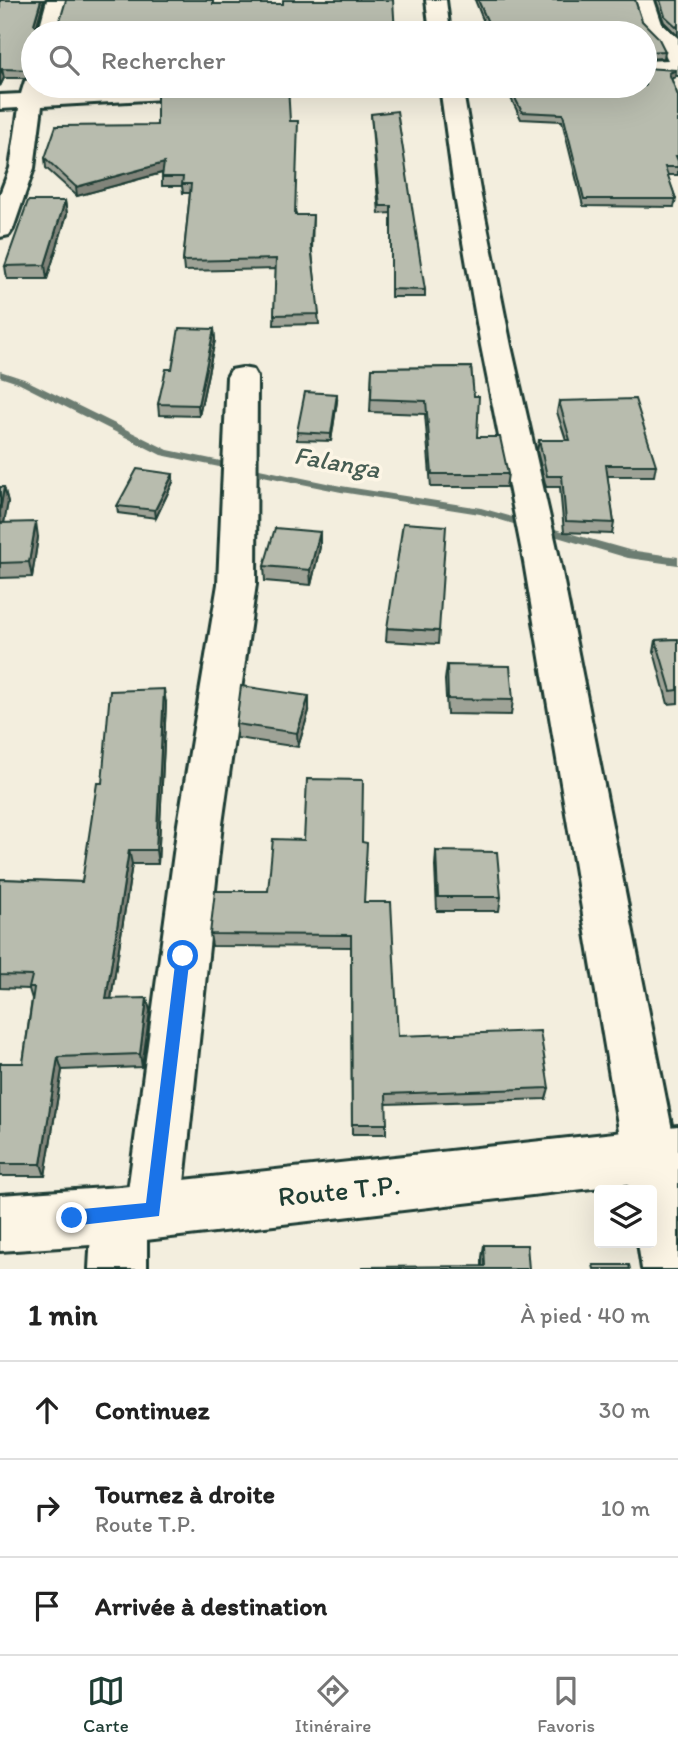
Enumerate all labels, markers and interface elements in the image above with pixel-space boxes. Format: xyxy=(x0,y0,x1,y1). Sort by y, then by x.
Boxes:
search box xyxy=(21,21,657,98)
icon: search xyxy=(45,41,83,79)
text: Rechercher xyxy=(101,44,225,76)
water label: Falanga xyxy=(291,439,383,485)
route start xyxy=(167,940,198,971)
street label: Route T.P. xyxy=(276,1167,402,1213)
map controls xyxy=(594,1185,657,1248)
button: layers xyxy=(594,1185,657,1248)
route end xyxy=(56,1202,87,1233)
text: 1 min xyxy=(28,1296,98,1333)
text: À pied · 40 m xyxy=(520,1301,650,1329)
icon: ahead xyxy=(28,1391,66,1429)
text: Continuez xyxy=(95,1394,210,1426)
text: 30 m xyxy=(599,1396,650,1424)
text: Tournez à droite xyxy=(95,1478,275,1510)
icon: right xyxy=(28,1489,66,1527)
text: 10 m xyxy=(601,1494,650,1522)
text: Route T.P. xyxy=(95,1510,196,1538)
icon: arrive xyxy=(28,1587,66,1625)
text: Arrivée à destination xyxy=(95,1590,327,1622)
tab: Carte xyxy=(83,1672,129,1737)
tab: Itinéraire xyxy=(295,1672,371,1737)
tab: Favoris xyxy=(537,1672,595,1737)

